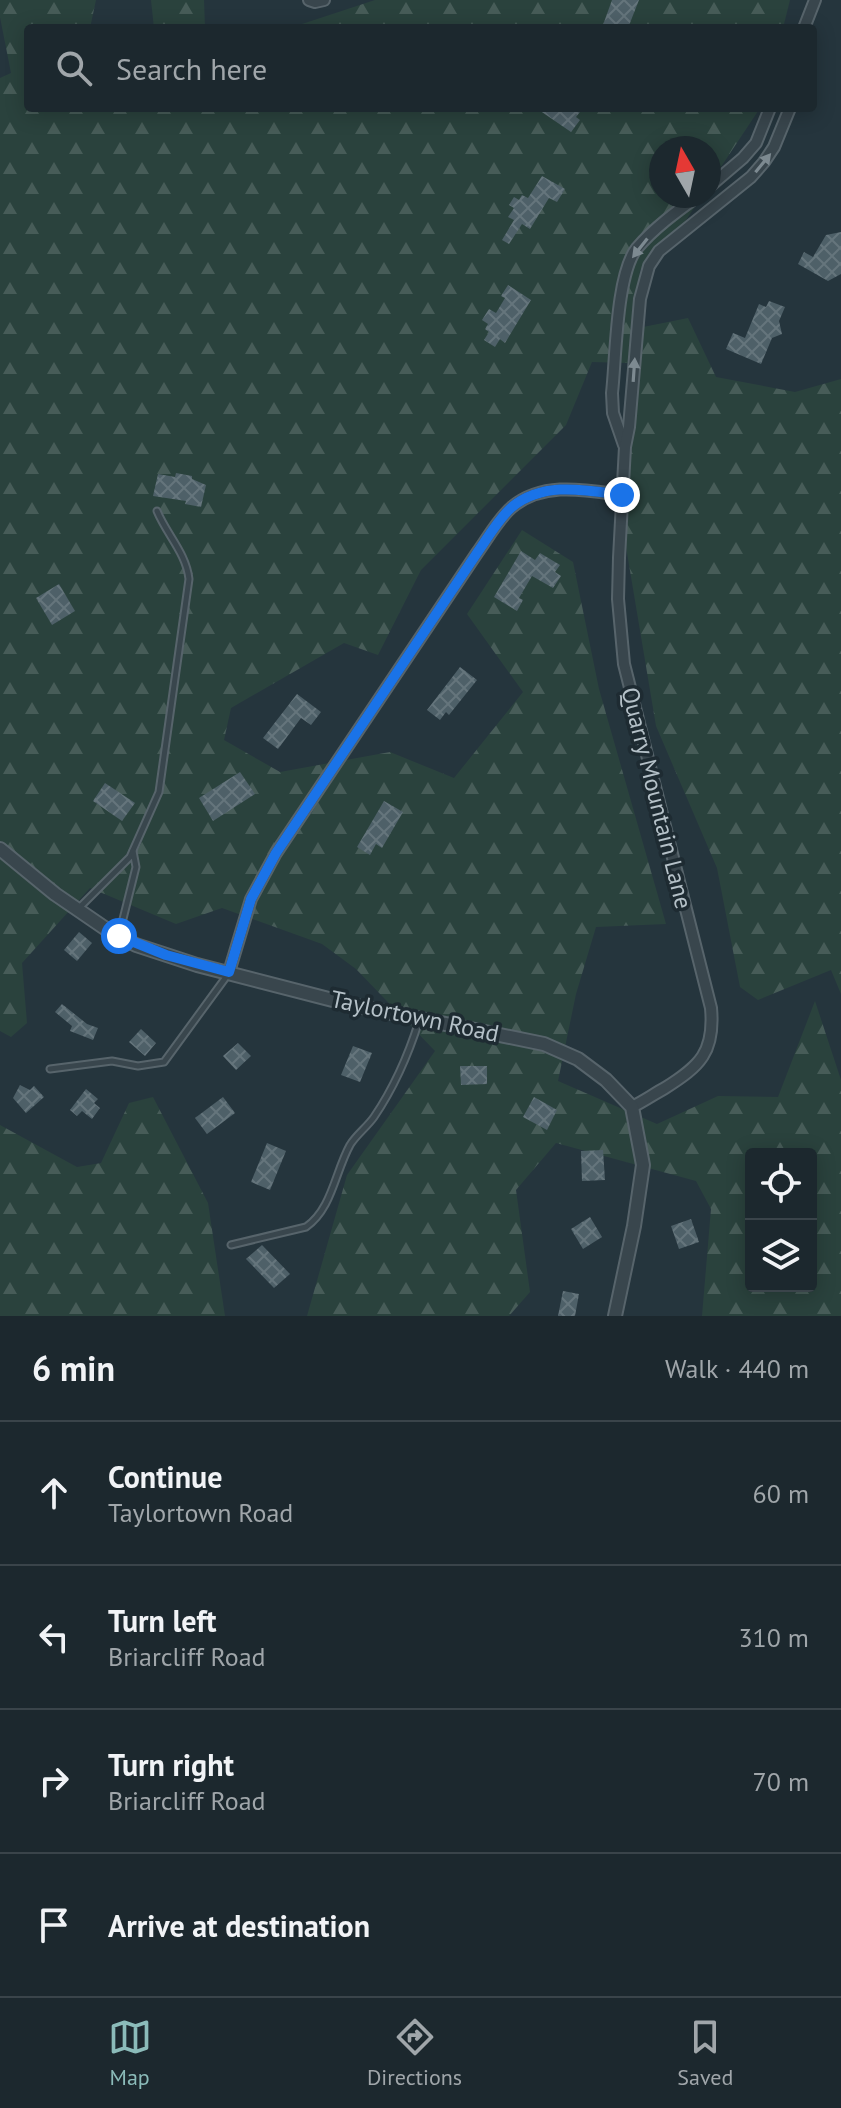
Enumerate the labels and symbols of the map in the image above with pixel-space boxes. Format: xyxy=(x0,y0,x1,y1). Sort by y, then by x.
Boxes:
north arrow xyxy=(649,136,721,208)
one-way arrow xyxy=(754,153,770,173)
one-way arrow xyxy=(633,238,649,258)
one-way arrow xyxy=(628,357,641,382)
route end xyxy=(604,477,640,513)
street label: Quarry Mountain Lane xyxy=(614,684,700,912)
route start xyxy=(101,918,137,954)
street label: Taylortown Road xyxy=(328,983,502,1049)

